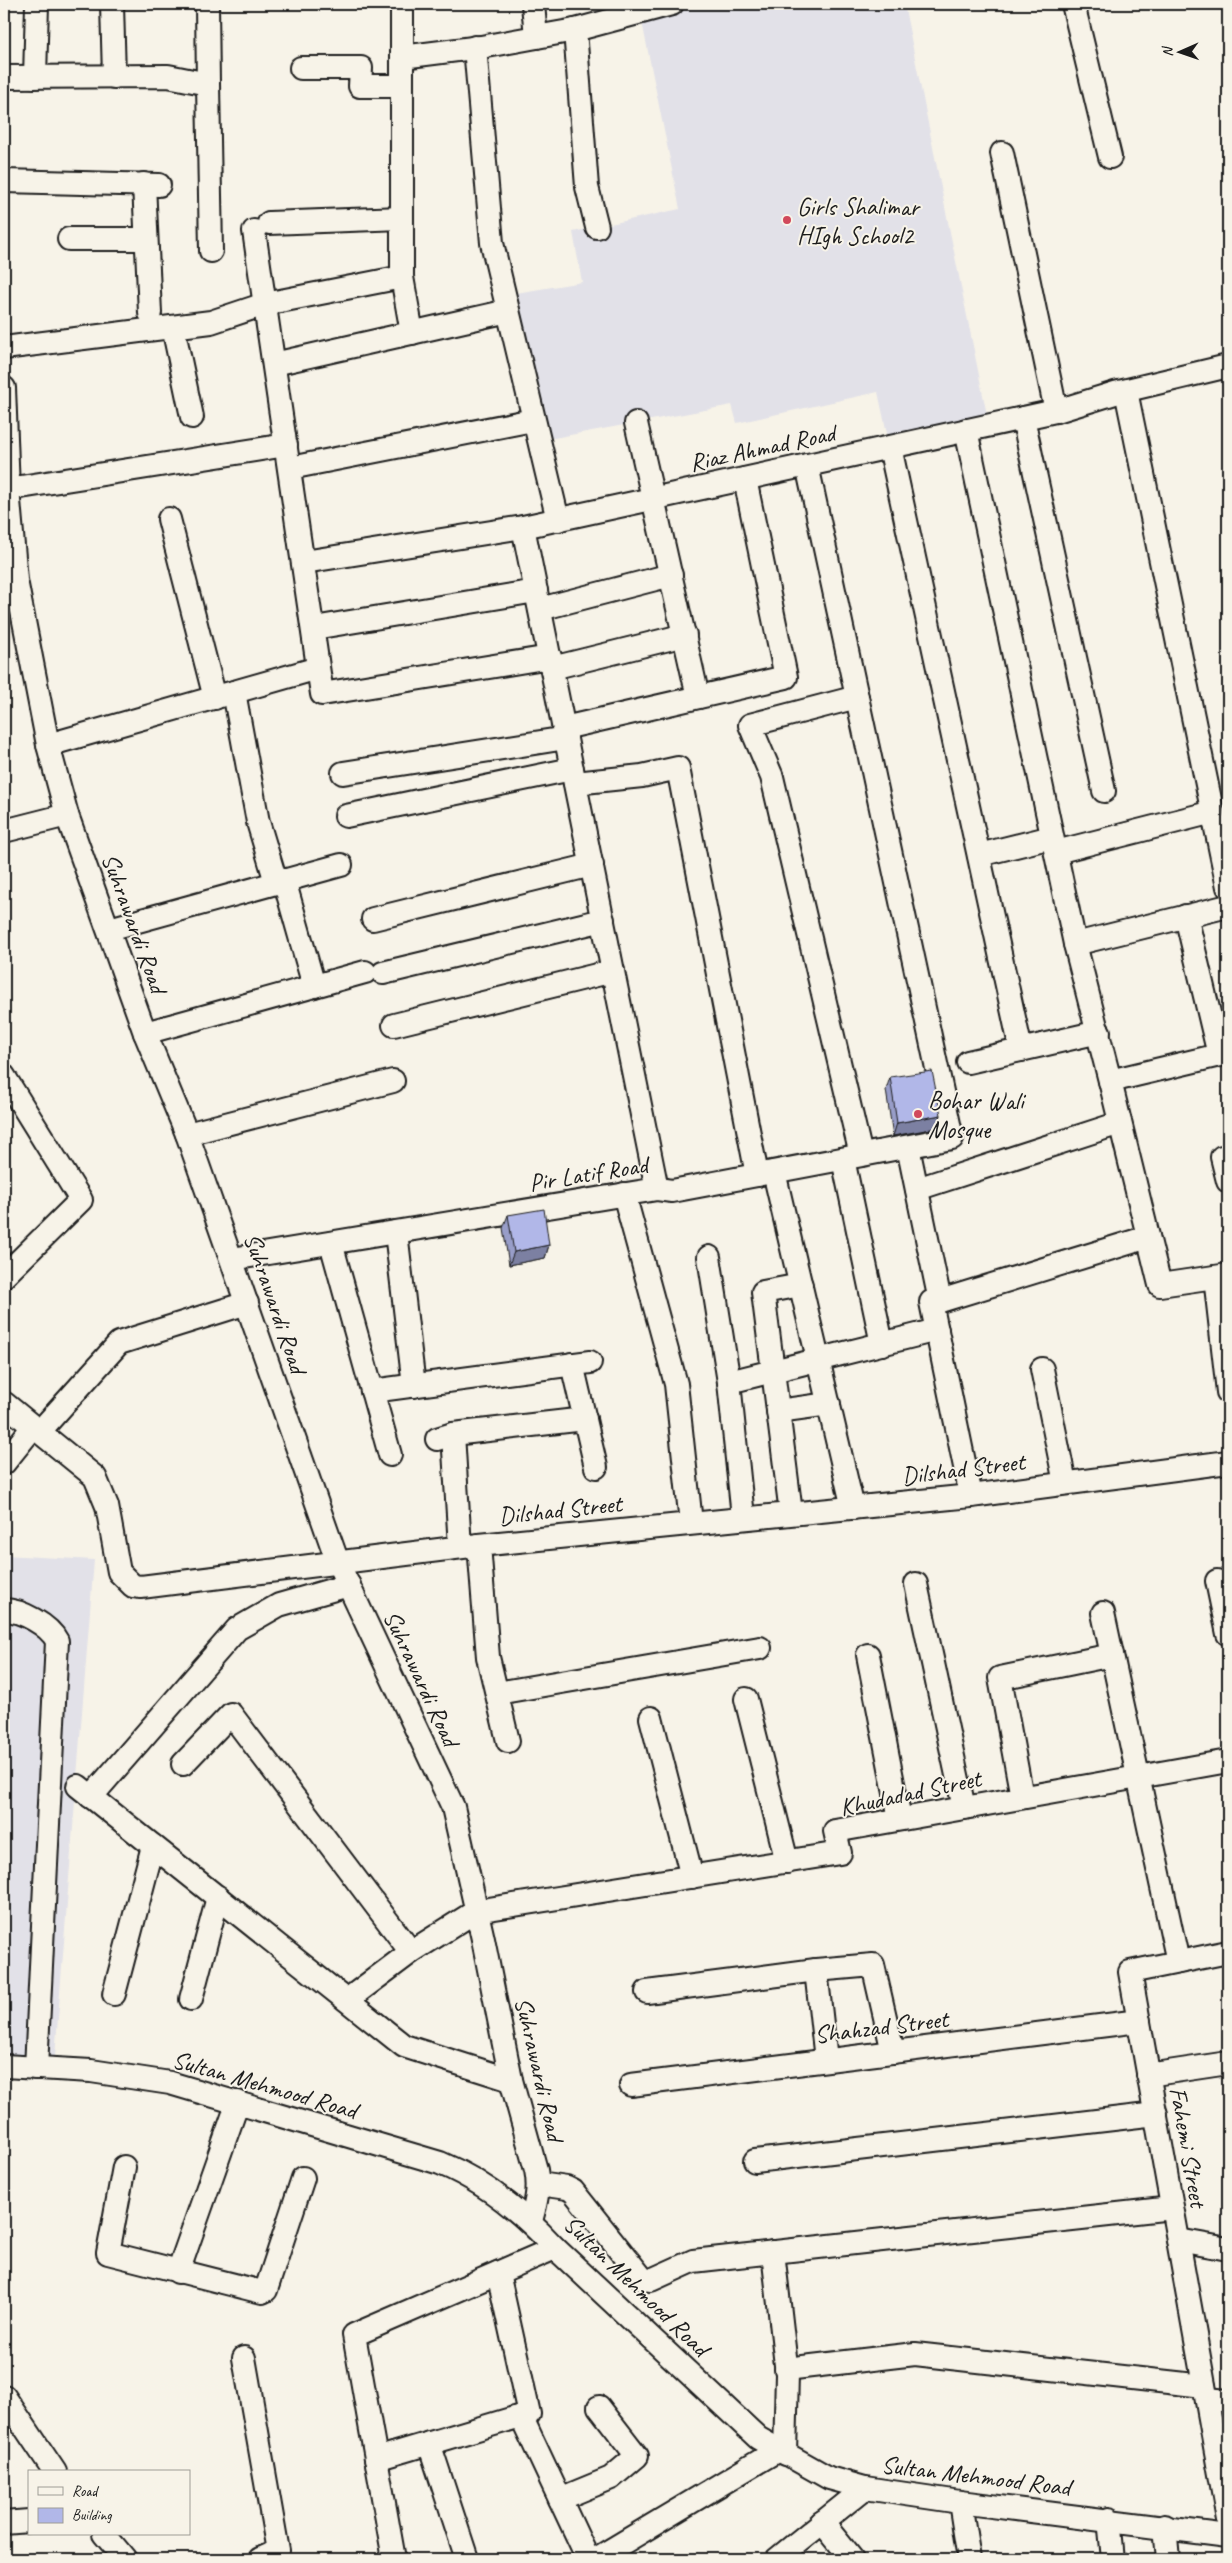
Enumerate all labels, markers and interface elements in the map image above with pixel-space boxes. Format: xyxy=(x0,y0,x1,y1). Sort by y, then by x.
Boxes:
north arrow xyxy=(1154,28,1204,78)
text: N xyxy=(1159,45,1176,57)
place label: Girls Shalimar HIgh School2 xyxy=(797,191,922,252)
marker: Girls Shalimar HIgh School2 xyxy=(781,214,793,226)
street label: Riaz Ahmad Road xyxy=(687,416,842,479)
street label: Suhrawardi Road xyxy=(94,849,175,1001)
place label: Bohar Wali Mosque xyxy=(928,1085,1027,1146)
marker: Bohar Wali Mosque xyxy=(912,1108,924,1120)
street label: Pir Latif Road xyxy=(527,1148,654,1199)
street label: Suhrawardi Road xyxy=(236,1229,315,1381)
street label: Dilshad Street xyxy=(900,1445,1029,1492)
street label: Dilshad Street xyxy=(497,1487,626,1532)
street label: Suhrawardi Road xyxy=(376,1605,468,1754)
street label: Khudadad Street xyxy=(837,1762,986,1824)
street label: Suhrawardi Road xyxy=(507,1994,572,2147)
street label: Shahzad Street xyxy=(813,2003,952,2051)
street label: Sultan Mehmood Road xyxy=(169,2043,365,2128)
street label: Fahemi Street xyxy=(1162,2085,1215,2212)
street label: Sultan Mehmood Road xyxy=(557,2208,719,2366)
street label: Sultan Mehmood Road xyxy=(879,2449,1076,2504)
legend xyxy=(28,2470,190,2536)
text: Road xyxy=(72,2482,99,2501)
text: Building xyxy=(72,2506,112,2525)

